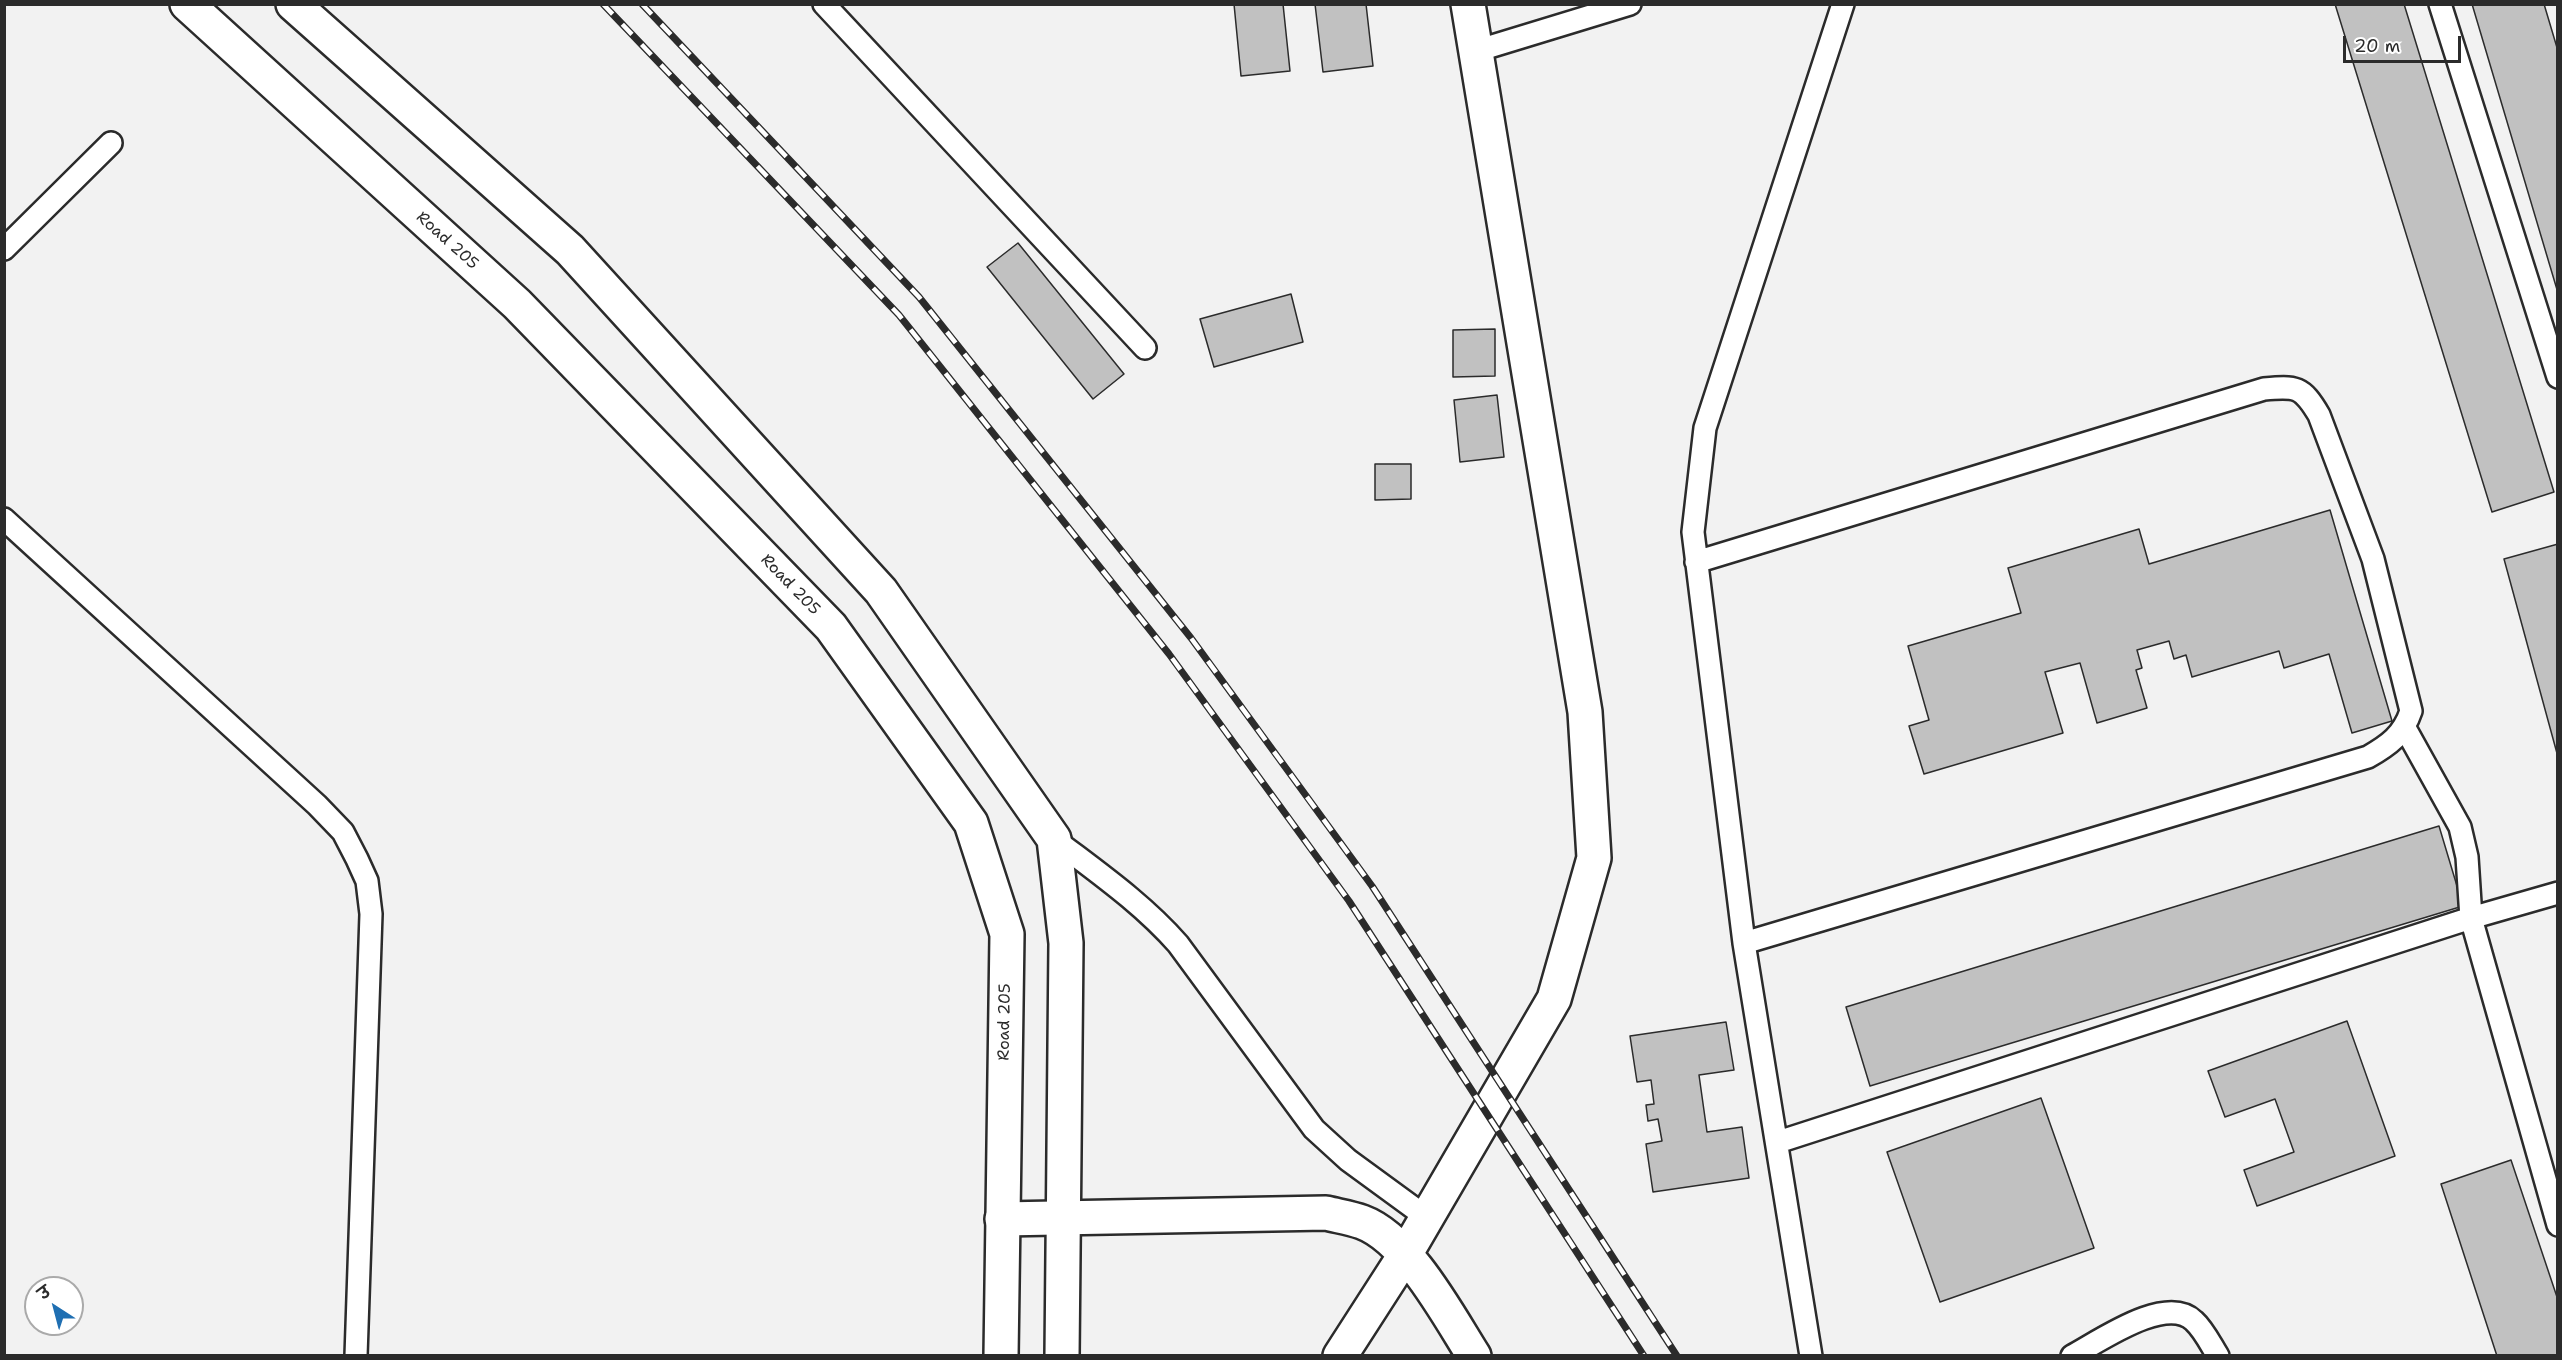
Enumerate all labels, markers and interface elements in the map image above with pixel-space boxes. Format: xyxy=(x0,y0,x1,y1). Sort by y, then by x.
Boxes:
scale bar xyxy=(2346,24,2464,62)
text: 20 m xyxy=(2354,34,2400,58)
street label: Road 205 xyxy=(412,208,482,274)
street label: Road 205 xyxy=(756,551,824,619)
street label: Road 205 xyxy=(995,983,1015,1061)
north arrow xyxy=(24,1276,84,1336)
text: उ xyxy=(34,1281,55,1304)

